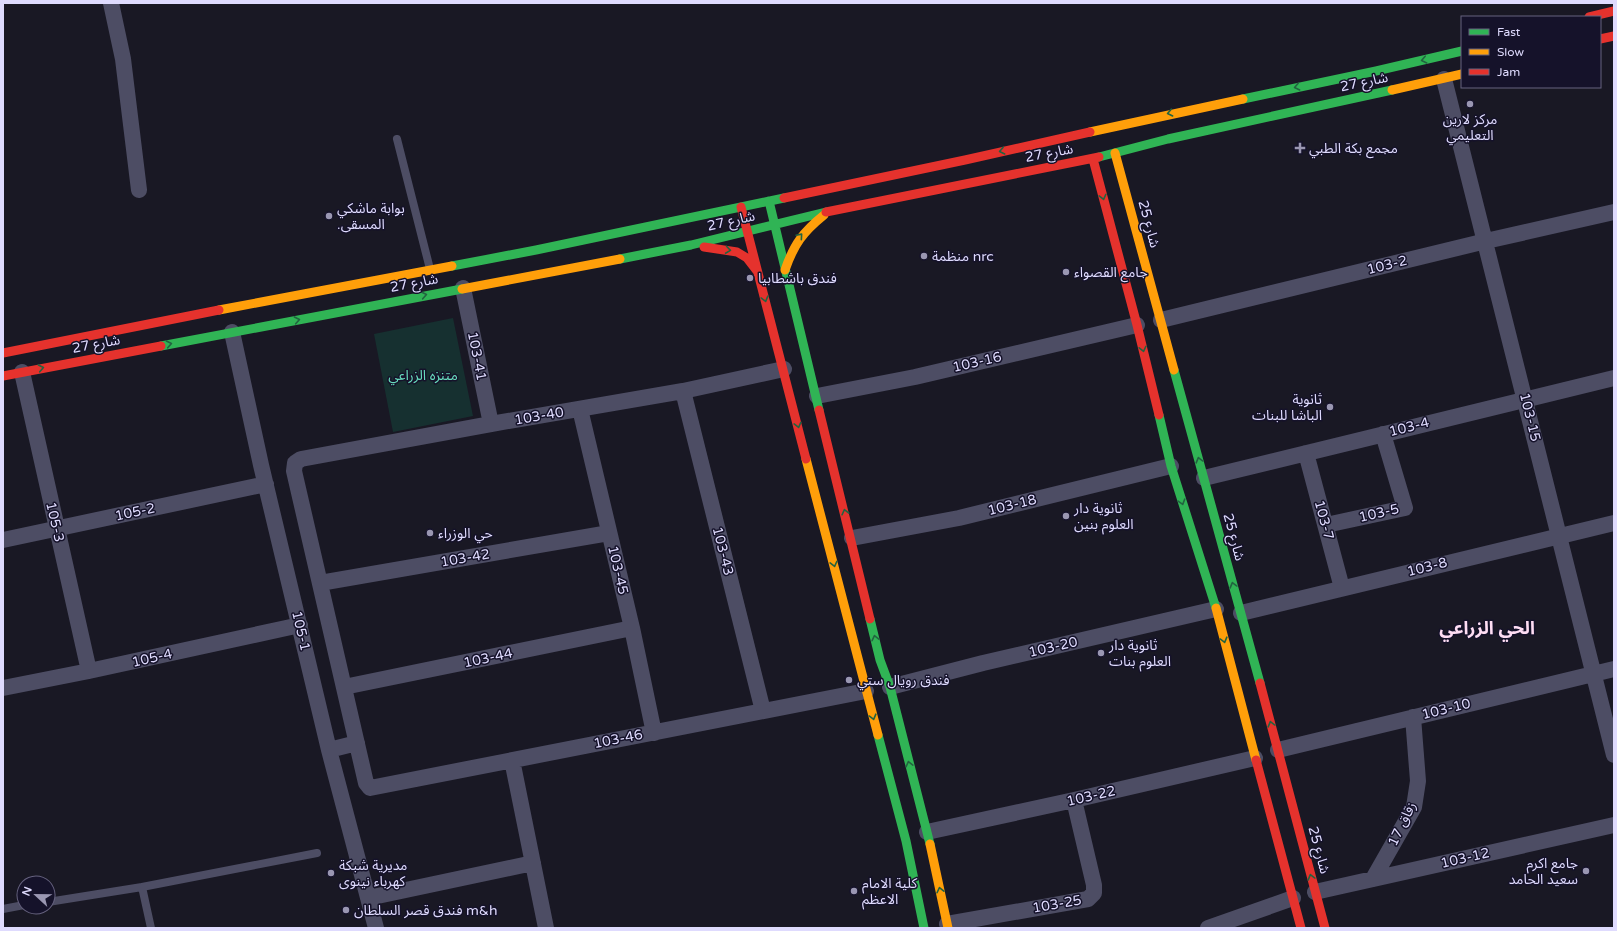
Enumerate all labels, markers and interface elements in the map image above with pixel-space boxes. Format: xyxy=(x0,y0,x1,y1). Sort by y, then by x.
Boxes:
legend xyxy=(1461,16,1601,88)
text: Fast xyxy=(1497,25,1521,39)
text: Slow xyxy=(1497,45,1524,59)
one-way arrow xyxy=(1421,56,1427,64)
text: Jam xyxy=(1497,65,1520,79)
street label: شارع 27 xyxy=(1338,69,1390,97)
one-way arrow xyxy=(1294,83,1300,91)
marker: مركز لارين التعليمي xyxy=(1465,99,1475,109)
one-way arrow xyxy=(1166,109,1173,117)
place label: مركز لارين التعليمي xyxy=(1443,111,1497,146)
street label: شارع 27 xyxy=(1024,140,1075,168)
place label: مجمع بكة الطبي xyxy=(1309,140,1398,159)
marker: مجمع بكة الطبي xyxy=(1294,142,1306,154)
one-way arrow xyxy=(999,147,1005,155)
one-way arrow xyxy=(1098,193,1107,200)
street label: شارع 25 xyxy=(1133,198,1163,250)
place label: بوابة ماشكي .المسقى xyxy=(337,200,405,233)
street label: شارع 27 xyxy=(705,207,757,237)
marker: بوابة ماشكي .المسقى xyxy=(324,211,334,221)
one-way arrow xyxy=(796,234,803,241)
one-way arrow xyxy=(725,245,731,254)
place label: منظمة nrc xyxy=(932,248,994,265)
marker: منظمة nrc xyxy=(919,251,929,261)
street label: 103-2 xyxy=(1365,252,1409,278)
place label: جامع القصواء xyxy=(1074,264,1148,283)
marker: جامع القصواء xyxy=(1061,267,1071,277)
street label: شارع 27 xyxy=(389,270,440,298)
place label: فندق باشطابيا xyxy=(758,270,837,287)
marker: فندق باشطابيا xyxy=(745,273,755,283)
one-way arrow xyxy=(421,291,427,300)
one-way arrow xyxy=(760,295,769,302)
one-way arrow xyxy=(294,316,300,325)
street label: 103-41 xyxy=(464,330,490,382)
street label: شارع 27 xyxy=(71,331,122,359)
one-way arrow xyxy=(166,341,172,349)
one-way arrow xyxy=(1138,346,1146,353)
street label: 103-16 xyxy=(951,348,1003,376)
one-way arrow xyxy=(38,365,44,373)
park label: متنزه الزراعي xyxy=(388,367,458,386)
place label: ثانوية الباشا للبنات xyxy=(1252,391,1322,424)
street label: 103-15 xyxy=(1516,391,1544,443)
marker: ثانوية الباشا للبنات xyxy=(1325,402,1335,412)
street label: 103-40 xyxy=(513,403,565,429)
street label: 103-4 xyxy=(1387,414,1431,440)
one-way arrow xyxy=(794,421,802,428)
one-way arrow xyxy=(1195,457,1204,464)
street label: 103-18 xyxy=(986,491,1038,519)
street label: 103-7 xyxy=(1311,498,1337,542)
street label: 105-2 xyxy=(113,499,157,525)
one-way arrow xyxy=(1177,499,1186,506)
street label: 105-3 xyxy=(42,500,68,544)
place label: ثانوية دار العلوم بنين xyxy=(1073,500,1134,535)
street label: 103-5 xyxy=(1357,500,1401,526)
one-way arrow xyxy=(841,509,850,516)
marker: ثانوية دار العلوم بنين xyxy=(1061,511,1071,521)
street label: شارع 25 xyxy=(1218,511,1248,563)
place label: حي الوزراء xyxy=(438,525,493,544)
street label: 103-43 xyxy=(709,525,737,577)
marker: حي الوزراء xyxy=(425,528,435,538)
street label: 103-45 xyxy=(604,544,632,596)
street label: 103-42 xyxy=(439,545,491,571)
street label: 103-8 xyxy=(1405,554,1449,580)
one-way arrow xyxy=(829,560,838,567)
one-way arrow xyxy=(1229,582,1238,589)
street label: 105-1 xyxy=(288,609,314,653)
district label: الحي الزراعي xyxy=(1439,617,1535,642)
street label: 103-20 xyxy=(1027,633,1079,661)
one-way arrow xyxy=(871,635,880,642)
one-way arrow xyxy=(1219,636,1228,643)
place label: ثانوية دار العلوم بنات xyxy=(1108,637,1171,672)
street label: 103-44 xyxy=(462,644,514,671)
street label: 105-4 xyxy=(130,645,174,671)
marker: ثانوية دار العلوم بنات xyxy=(1096,648,1106,658)
place label: فندق رويال ستي xyxy=(857,672,950,691)
marker: فندق رويال ستي xyxy=(844,675,854,685)
street label: 103-10 xyxy=(1420,695,1472,723)
one-way arrow xyxy=(868,713,877,720)
one-way arrow xyxy=(1267,721,1276,728)
street label: 103-46 xyxy=(592,726,644,752)
one-way arrow xyxy=(905,760,914,767)
street label: 103-22 xyxy=(1065,782,1117,810)
street label: زقاق 17 xyxy=(1384,799,1420,849)
street label: شارع 25 xyxy=(1303,824,1333,876)
street label: 103-12 xyxy=(1439,844,1491,872)
place label: جامع اكرم سعيد الحامد xyxy=(1509,855,1578,888)
place label: مديرية شبكة كهرباء نينوى xyxy=(339,857,407,890)
marker: جامع اكرم سعيد الحامد xyxy=(1581,866,1591,876)
marker: مديرية شبكة كهرباء نينوى xyxy=(326,868,336,878)
one-way arrow xyxy=(1308,874,1316,880)
north arrow xyxy=(16,875,56,915)
place label: كلية الامام الاعظم xyxy=(862,875,918,910)
text: N xyxy=(20,885,35,898)
marker: كلية الامام الاعظم xyxy=(849,886,859,896)
one-way arrow xyxy=(936,887,944,893)
street label: 103-25 xyxy=(1031,891,1083,917)
place label: فندق قصر السلطان m&h xyxy=(354,902,498,919)
marker: فندق قصر السلطان m&h xyxy=(341,905,351,915)

